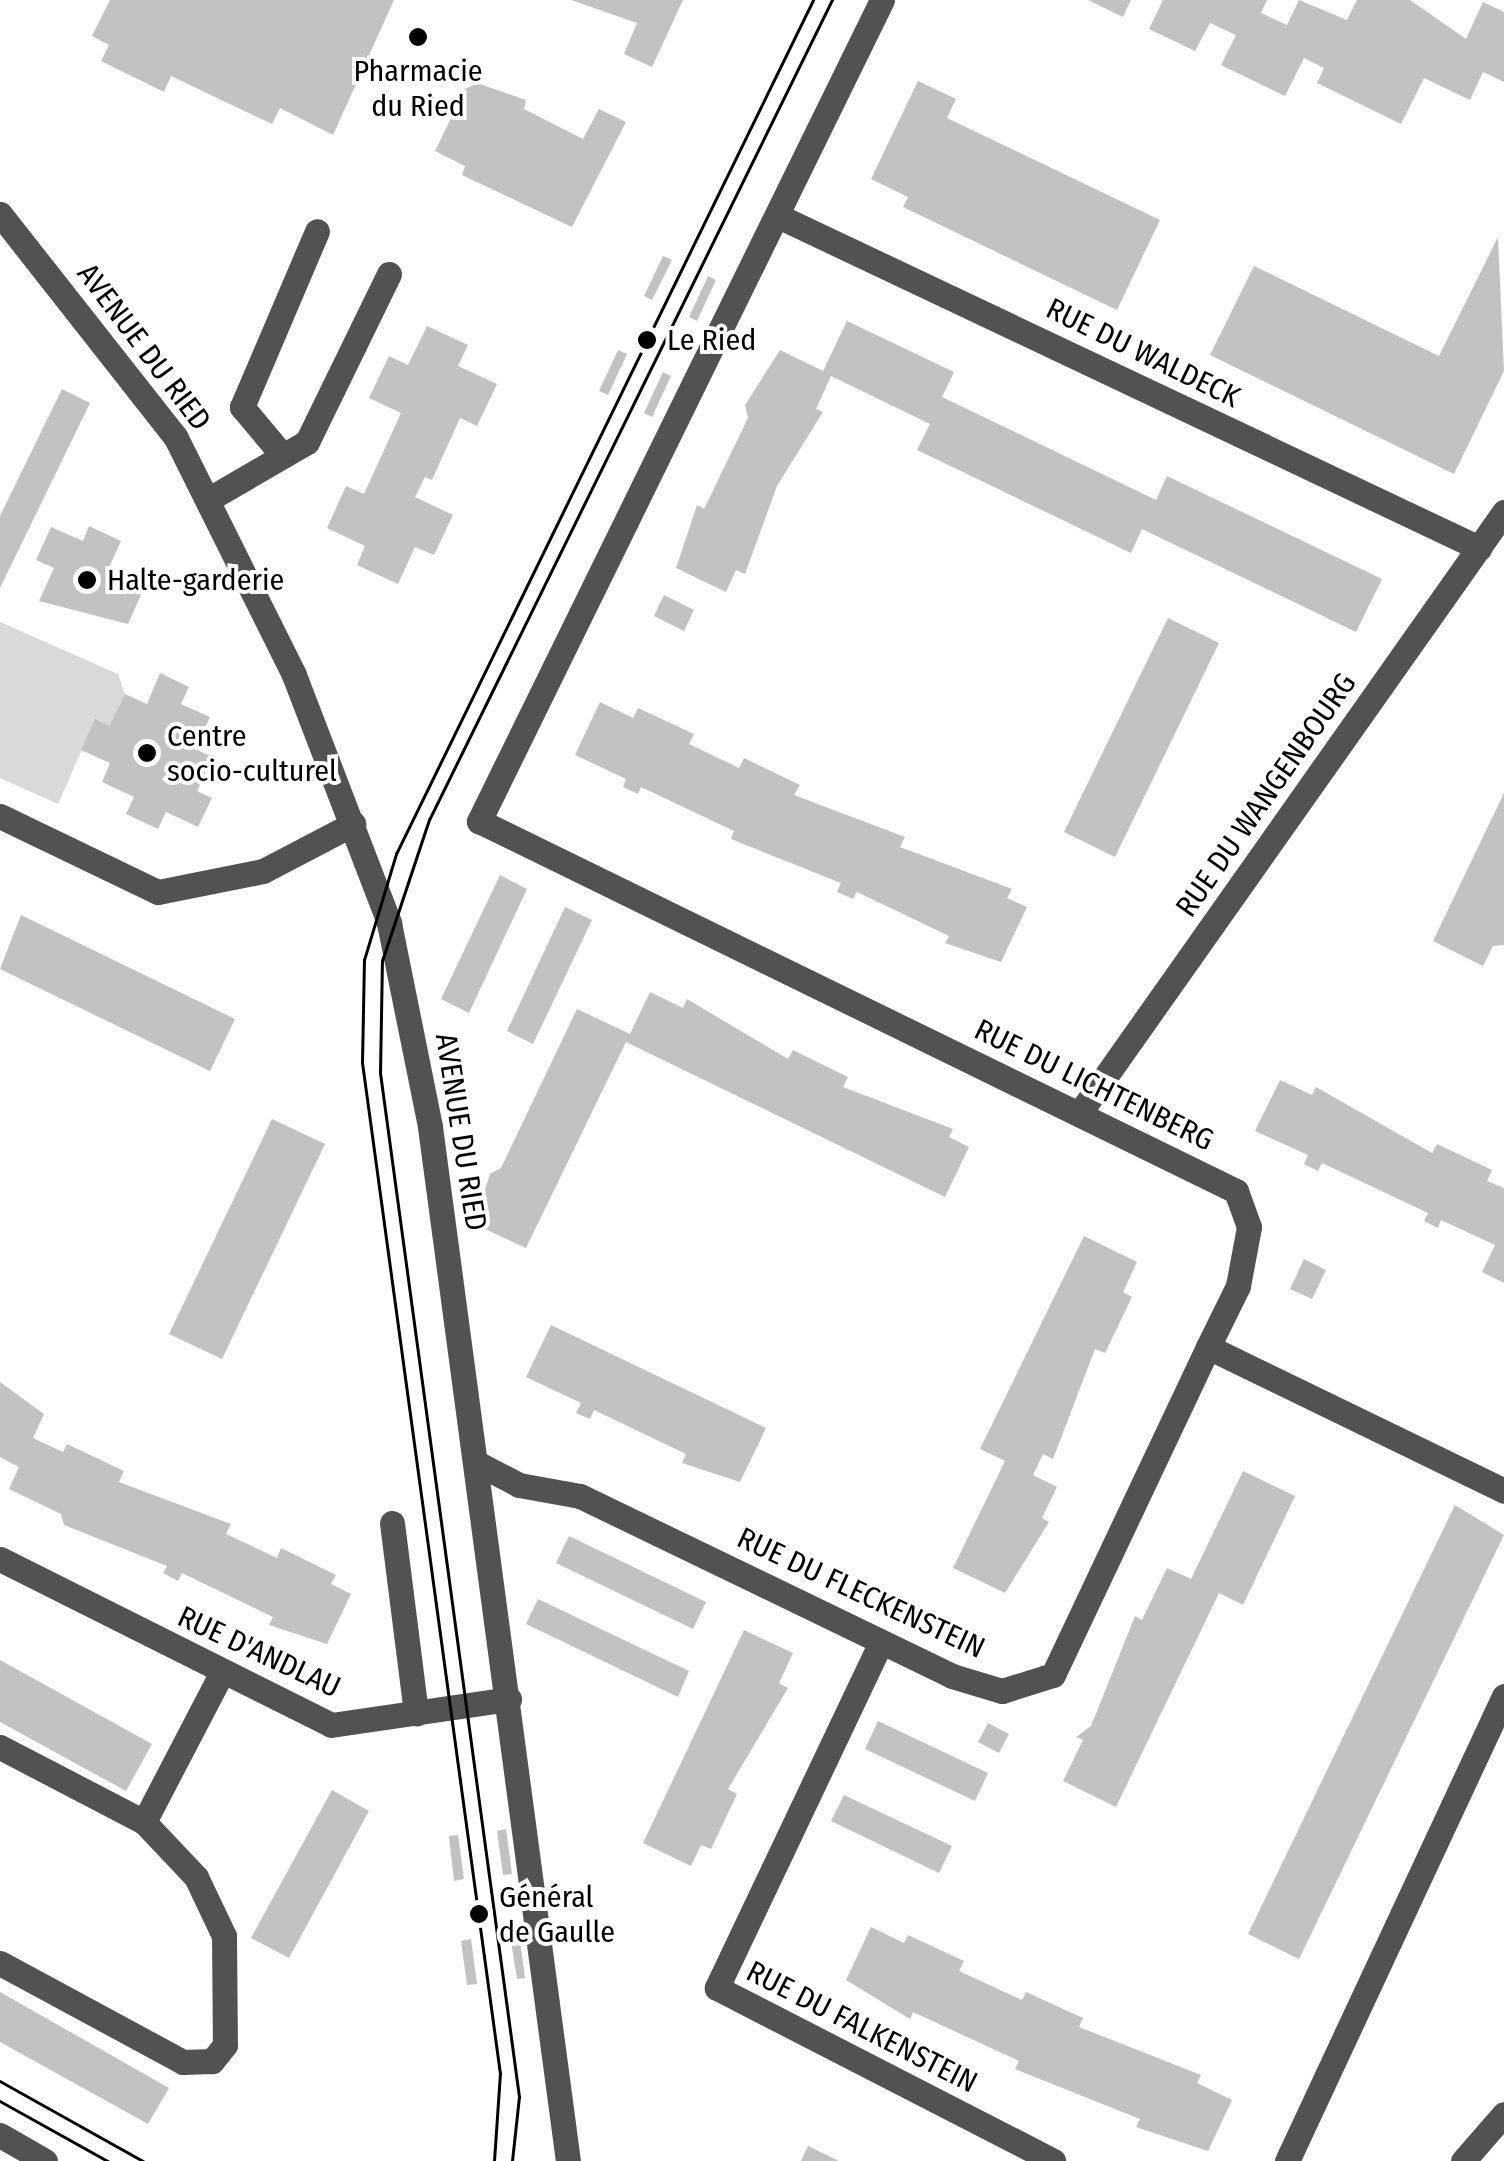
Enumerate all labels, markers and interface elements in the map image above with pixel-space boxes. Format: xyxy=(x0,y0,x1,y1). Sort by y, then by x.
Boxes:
marker: Pharmacie du Ried xyxy=(407,26,429,48)
place label: Pharmacie du Ried xyxy=(353,53,483,124)
street label: AVENUE DU RIED xyxy=(70,257,218,437)
street label: RUE DU WALDECK xyxy=(1040,291,1246,415)
place label: Le Ried xyxy=(667,322,756,358)
marker: Le Ried xyxy=(636,329,658,351)
place label: Halte-garderie xyxy=(107,562,284,598)
marker: Halte-garderie xyxy=(76,569,98,591)
street label: RUE DU WANGENBOURG xyxy=(1168,666,1364,924)
place label: Centre socio-culturel xyxy=(167,718,337,788)
marker: Centre socio-culturel xyxy=(136,742,158,764)
street label: RUE DU LICHTENBERG xyxy=(969,1012,1219,1158)
street label: AVENUE DU RIED xyxy=(428,1031,494,1233)
street label: RUE DU FLECKENSTEIN xyxy=(732,1520,990,1666)
street label: RUE D'ANDLAU xyxy=(172,1599,346,1705)
place label: Général de Gaulle xyxy=(499,1879,615,1950)
marker: Général de Gaulle xyxy=(468,1903,490,1925)
street label: RUE DU FALKENSTEIN xyxy=(741,1953,983,2101)

